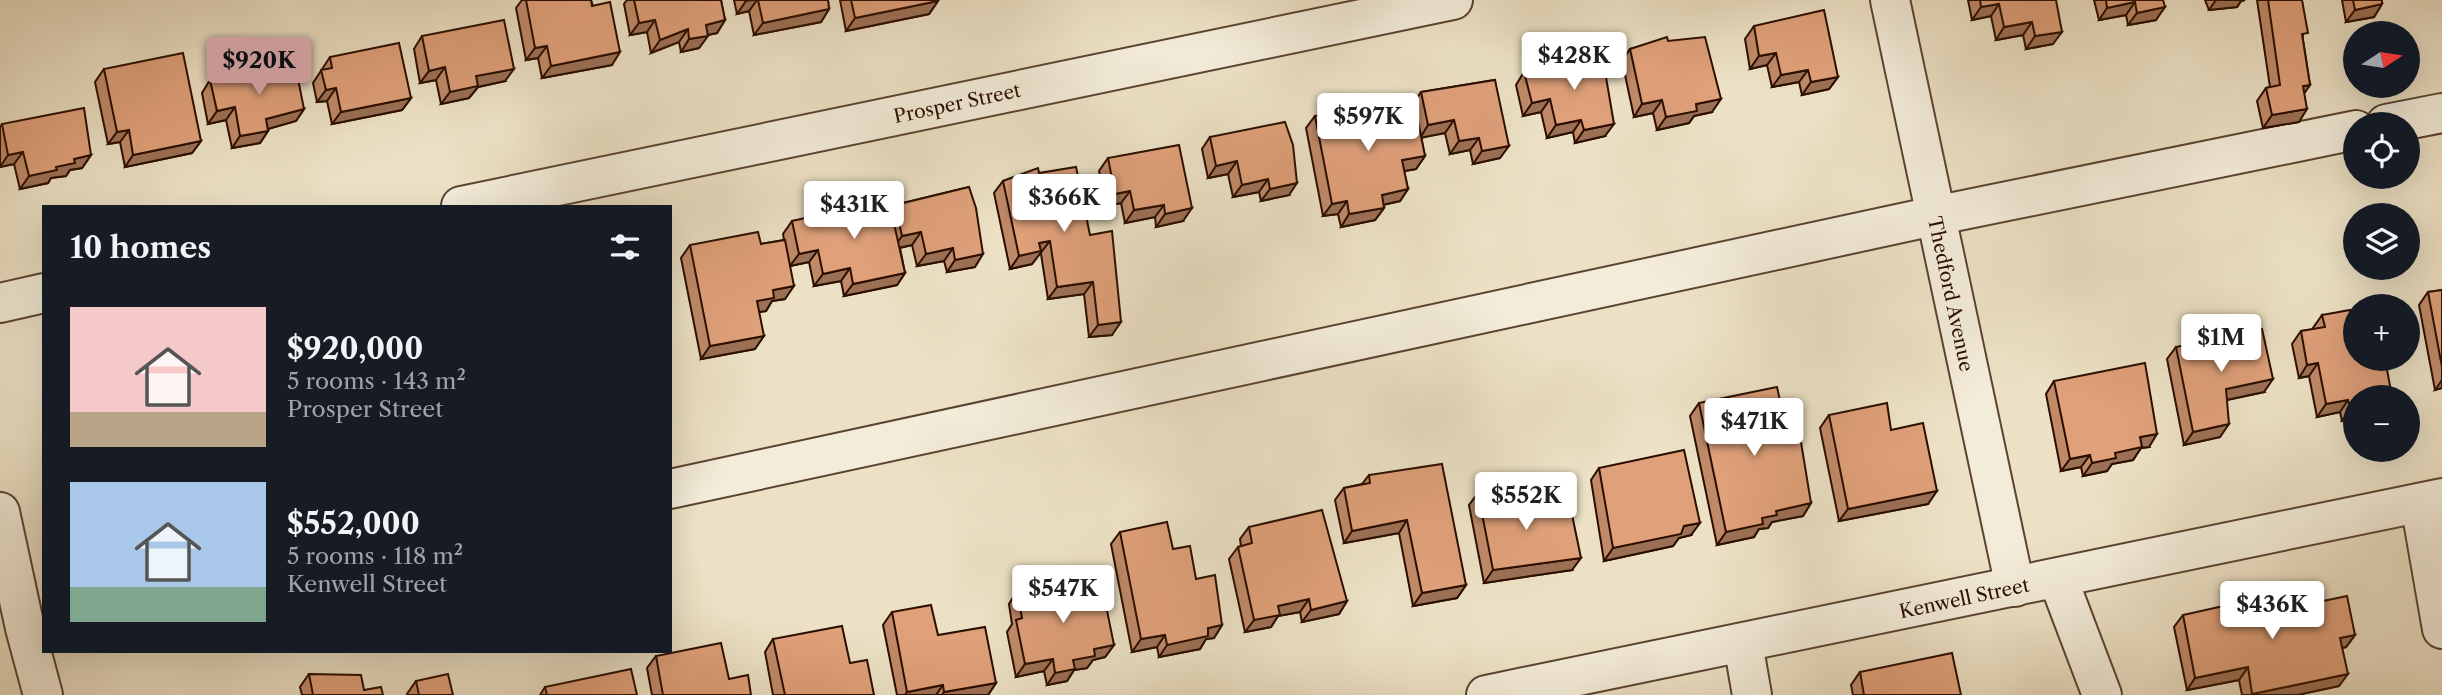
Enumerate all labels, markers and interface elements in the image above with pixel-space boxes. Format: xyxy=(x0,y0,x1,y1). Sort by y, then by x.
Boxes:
north arrow xyxy=(2343,21,2420,98)
map controls xyxy=(2343,21,2420,462)
pin: $428K xyxy=(1525,32,1623,92)
pin: $920K xyxy=(210,38,308,97)
text: $428K xyxy=(1538,41,1610,69)
text: $920K xyxy=(222,46,296,74)
street label: Prosper Street xyxy=(892,79,1023,128)
pin: $597K xyxy=(1319,94,1417,153)
text: $597K xyxy=(1333,102,1403,130)
button: locate xyxy=(2343,112,2420,189)
pin: $366K xyxy=(1015,174,1113,234)
pin: $431K xyxy=(805,182,903,241)
text: $366K xyxy=(1028,183,1100,211)
text: $431K xyxy=(820,190,888,218)
button: layers xyxy=(2343,203,2420,280)
street label: Thedford Avenue xyxy=(1923,215,1978,374)
icon: filters xyxy=(606,228,644,266)
text: 10 homes xyxy=(70,229,211,266)
button: + xyxy=(2343,294,2420,371)
pin: $1M xyxy=(2187,314,2255,374)
text: $1M xyxy=(2197,323,2245,351)
text: $920,000 xyxy=(287,330,423,367)
icon: home xyxy=(126,335,210,419)
text: 5 rooms · 143 m² xyxy=(287,367,466,395)
button: − xyxy=(2343,385,2420,462)
text: Prosper Street xyxy=(287,395,443,423)
pin: $471K xyxy=(1705,398,1803,458)
text: $471K xyxy=(1720,407,1788,435)
pin: $552K xyxy=(1477,472,1575,532)
text: $552K xyxy=(1491,481,1561,509)
text: $552,000 xyxy=(287,505,420,542)
icon: home xyxy=(126,510,210,594)
text: 5 rooms · 118 m² xyxy=(287,542,463,570)
pin: $547K xyxy=(1014,566,1112,625)
text: Kenwell Street xyxy=(287,570,447,598)
street label: Kenwell Street xyxy=(1897,573,2032,624)
text: $547K xyxy=(1028,574,1098,602)
pin: $436K xyxy=(2223,582,2321,641)
text: $436K xyxy=(2236,590,2308,618)

